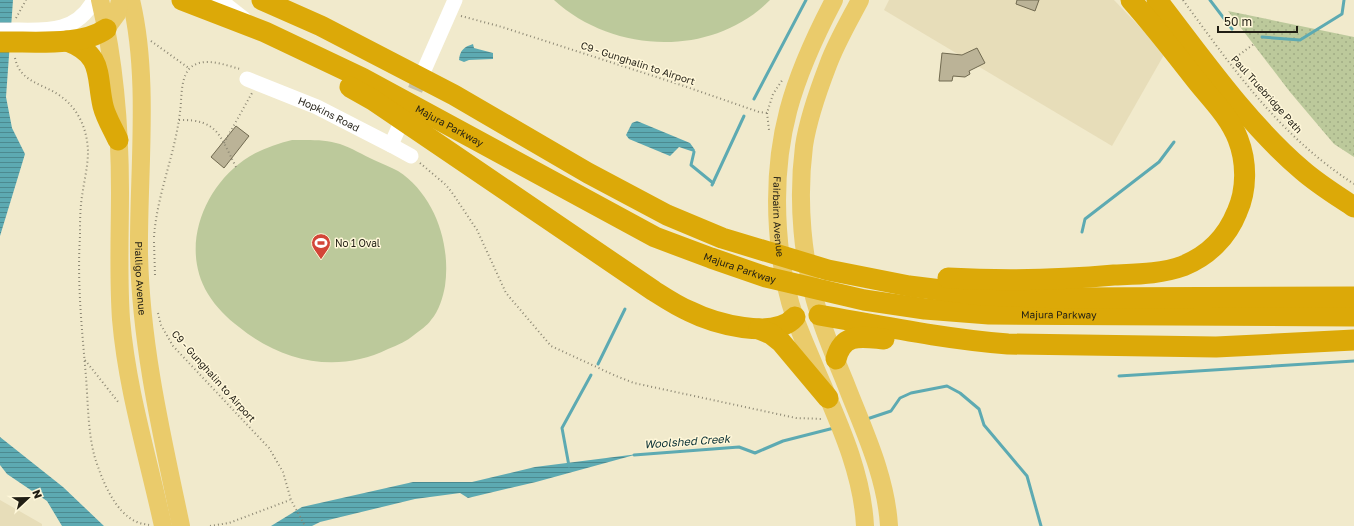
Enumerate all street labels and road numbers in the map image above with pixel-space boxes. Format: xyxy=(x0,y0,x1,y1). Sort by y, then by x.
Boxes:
street label: C9 - Gunghalin to Airport xyxy=(579,39,697,87)
street label: Paul Truebridge Path xyxy=(1229,53,1305,135)
street label: Hopkins Road xyxy=(296,94,361,134)
street label: Majura Parkway xyxy=(413,102,486,149)
street label: Fairbairn Avenue xyxy=(771,176,787,258)
street label: Pialligo Avenue xyxy=(133,241,149,316)
street label: Majura Parkway xyxy=(702,250,778,285)
street label: Majura Parkway xyxy=(1021,308,1097,321)
street label: C9 - Gunghalin to Airport xyxy=(170,328,258,424)

